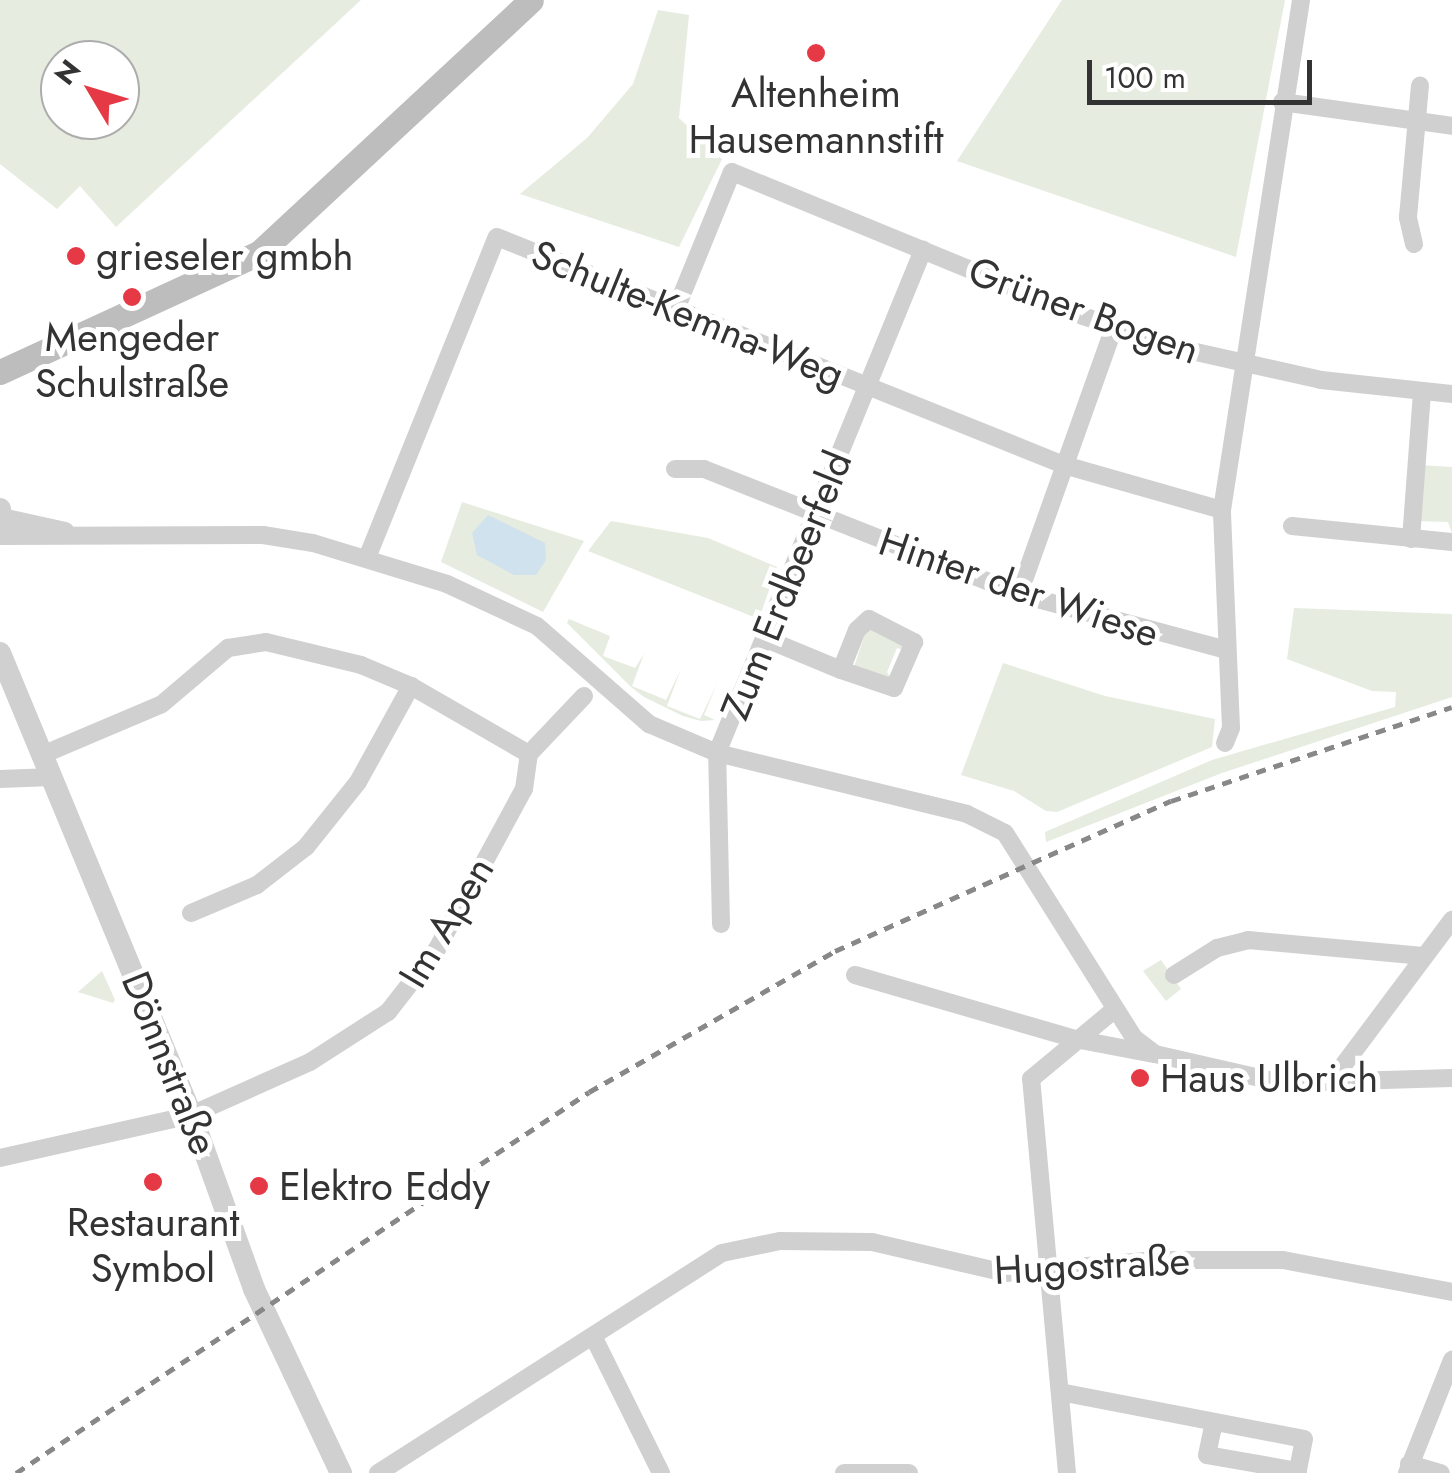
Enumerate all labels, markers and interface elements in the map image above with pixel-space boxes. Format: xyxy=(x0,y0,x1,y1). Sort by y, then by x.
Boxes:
north arrow xyxy=(40,40,140,140)
scale bar xyxy=(1092,40,1317,102)
marker: Altenheim Hausemannstift xyxy=(805,42,827,64)
text: N xyxy=(45,51,91,94)
text: 100 m xyxy=(1104,56,1186,99)
place label: Altenheim Hausemannstift xyxy=(688,69,944,163)
street label: Schulte-Kemna-Weg xyxy=(525,229,851,399)
place label: grieseler gmbh xyxy=(96,232,354,280)
marker: grieseler gmbh xyxy=(65,245,87,267)
street label: Grüner Bogen xyxy=(962,246,1206,374)
marker: Mengeder Schulstraße xyxy=(121,286,143,308)
place label: Mengeder Schulstraße xyxy=(35,313,229,407)
street label: Zum Erdbeerfeld xyxy=(710,444,862,726)
street label: Hinter der Wiese xyxy=(873,517,1165,657)
street label: Im Apen xyxy=(388,848,504,996)
street label: Dönnstraße xyxy=(112,965,228,1161)
place label: Haus Ulbrich xyxy=(1160,1054,1378,1102)
marker: Haus Ulbrich xyxy=(1129,1067,1151,1089)
place label: Elektro Eddy xyxy=(279,1162,490,1210)
marker: Restaurant Symbol xyxy=(142,1171,164,1193)
marker: Elektro Eddy xyxy=(248,1175,270,1197)
place label: Restaurant Symbol xyxy=(67,1198,239,1292)
street label: Hugostraße xyxy=(993,1236,1191,1294)

